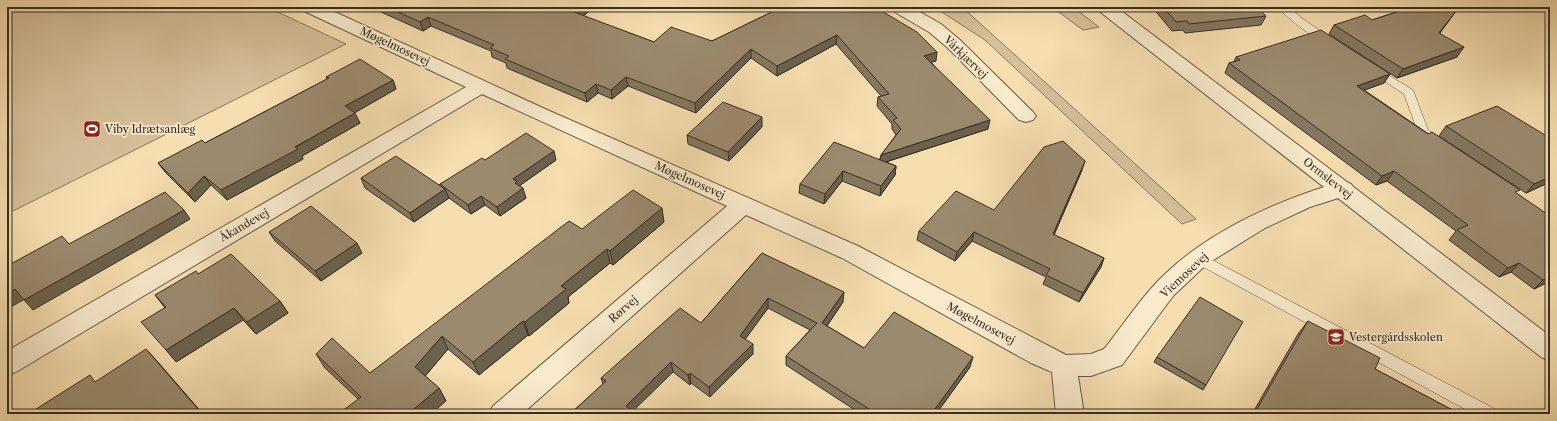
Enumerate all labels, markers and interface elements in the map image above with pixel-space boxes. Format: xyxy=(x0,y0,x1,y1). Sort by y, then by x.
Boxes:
street label: Møgelmosevej xyxy=(358,24,432,68)
street label: Vårkjærvej xyxy=(940,32,991,81)
sports icon: Viby Idrætsanlæg xyxy=(82,119,102,139)
place label: Viby Idrætsanlæg xyxy=(104,122,196,136)
street label: Ormslevvej xyxy=(1300,154,1356,202)
street label: Møgelmosevej xyxy=(653,158,727,202)
street label: Åkandevej xyxy=(216,205,271,245)
street label: Viemosevej xyxy=(1157,249,1211,301)
street label: Rørvej xyxy=(605,292,641,326)
street label: Møgelmosevej xyxy=(944,299,1018,347)
school or university icon: Vestergårdsskolen xyxy=(1326,327,1346,347)
place label: Vestergårdsskolen xyxy=(1348,330,1443,344)

